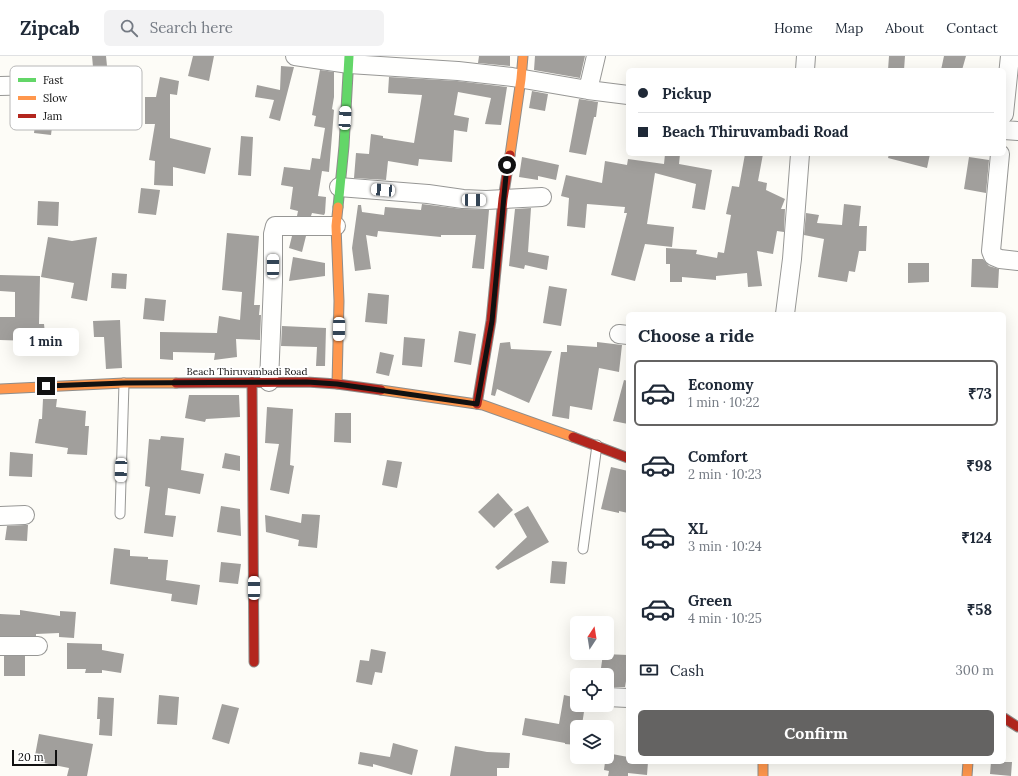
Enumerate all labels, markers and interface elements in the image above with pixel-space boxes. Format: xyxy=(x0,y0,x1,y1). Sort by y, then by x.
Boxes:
search box xyxy=(104,10,384,46)
text: Zipcab xyxy=(20,16,80,40)
icon: search xyxy=(118,17,140,39)
text: Search here xyxy=(150,18,233,37)
text: Home xyxy=(774,19,813,37)
text: Map xyxy=(835,19,863,37)
text: About xyxy=(885,19,924,37)
text: Contact xyxy=(946,19,998,37)
legend xyxy=(10,66,142,130)
text: Fast xyxy=(43,73,64,87)
text: Pickup xyxy=(662,84,711,103)
text: Slow xyxy=(43,91,68,105)
car xyxy=(338,106,352,130)
text: Jam xyxy=(42,109,63,123)
text: Beach Thiruvambadi Road xyxy=(662,122,849,141)
route start xyxy=(498,156,516,174)
car xyxy=(371,183,395,197)
car xyxy=(462,194,486,206)
car xyxy=(267,254,279,278)
car xyxy=(333,317,345,341)
text: Choose a ride xyxy=(638,324,754,347)
callout: 1 min xyxy=(13,328,79,356)
text: 1 min xyxy=(29,333,63,350)
street label: Beach Thiruvambadi Road xyxy=(187,365,307,378)
icon: car xyxy=(640,375,676,411)
text: Economy xyxy=(688,375,753,394)
route end xyxy=(37,377,55,395)
text: ₹73 xyxy=(968,384,992,403)
text: 1 min · 10:22 xyxy=(688,394,759,411)
icon: car xyxy=(640,447,676,483)
text: Comfort xyxy=(688,447,748,466)
text: ₹98 xyxy=(966,456,992,475)
car xyxy=(115,458,127,482)
text: 2 min · 10:23 xyxy=(688,466,762,483)
icon: car xyxy=(640,519,676,555)
text: XL xyxy=(688,519,708,538)
text: ₹124 xyxy=(961,528,992,547)
text: 3 min · 10:24 xyxy=(688,538,762,555)
car xyxy=(248,576,260,600)
icon: car xyxy=(640,591,676,627)
text: Green xyxy=(688,591,732,610)
text: ₹58 xyxy=(967,600,992,619)
text: 4 min · 10:25 xyxy=(688,610,762,627)
north arrow xyxy=(570,616,614,660)
map controls xyxy=(570,616,614,764)
icon: cash xyxy=(638,659,660,681)
text: Cash xyxy=(670,661,704,680)
text: 300 m xyxy=(956,662,994,679)
button: locate xyxy=(570,668,614,712)
button: Confirm xyxy=(638,710,994,756)
button: layers xyxy=(570,720,614,764)
scale bar xyxy=(12,748,57,767)
text: 20 m xyxy=(18,750,43,764)

